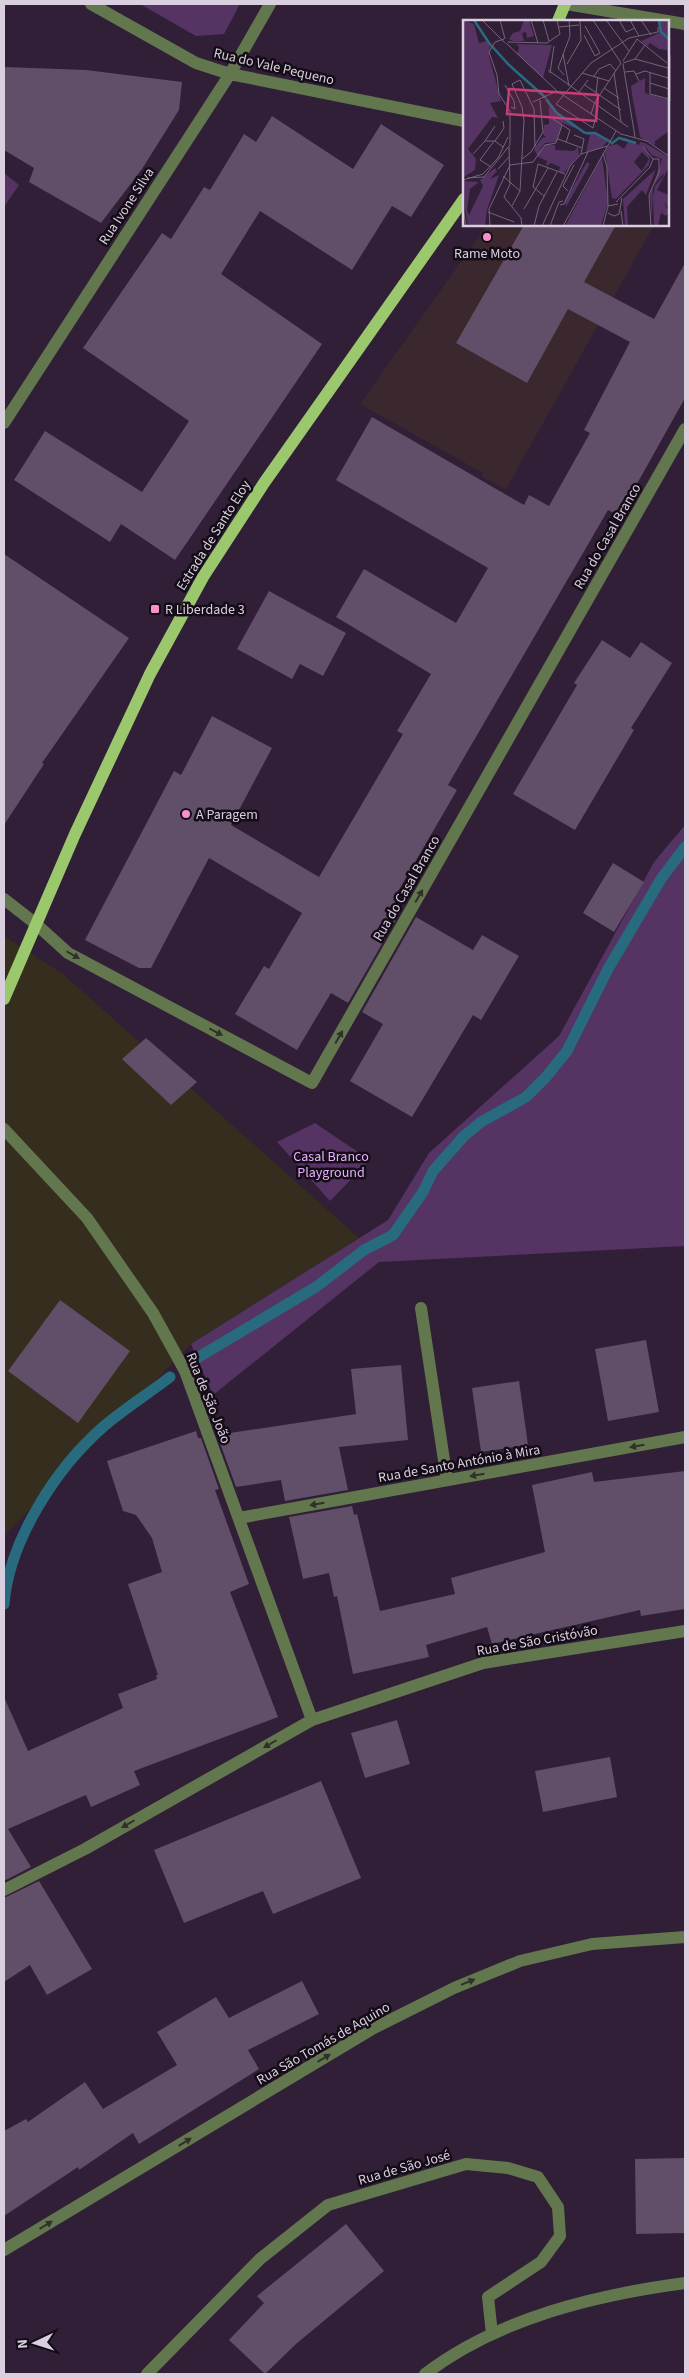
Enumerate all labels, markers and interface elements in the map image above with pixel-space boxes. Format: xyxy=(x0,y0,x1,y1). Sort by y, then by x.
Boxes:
inset map xyxy=(463,20,669,226)
street label: Rua do Vale Pequeno xyxy=(212,43,336,91)
street label: Rua Ivone Silva xyxy=(94,164,159,249)
marker: Rame Moto xyxy=(481,231,493,243)
place label: Rame Moto xyxy=(454,244,520,264)
street label: Estrada de Santo Eloy xyxy=(172,476,256,594)
street label: Rua do Casal Branco xyxy=(569,480,646,593)
place label: R Liberdade 3 xyxy=(165,600,245,620)
marker: R Liberdade 3 xyxy=(149,603,161,615)
place label: A Paragem xyxy=(196,805,258,825)
marker: A Paragem xyxy=(180,808,192,820)
street label: Rua do Casal Branco xyxy=(368,832,445,945)
one-way arrow xyxy=(415,889,424,902)
one-way arrow xyxy=(66,951,81,959)
one-way arrow xyxy=(209,1028,224,1036)
one-way arrow xyxy=(335,1029,343,1044)
park label: Casal Branco Playground xyxy=(293,1147,369,1183)
street label: Rua de São João xyxy=(181,1350,235,1447)
street label: Rua de Santo António à Mira xyxy=(377,1440,542,1488)
one-way arrow xyxy=(630,1442,645,1450)
one-way arrow xyxy=(469,1471,485,1479)
one-way arrow xyxy=(309,1500,325,1508)
street label: Rua de São Cristóvão xyxy=(475,1620,599,1661)
one-way arrow xyxy=(263,1739,276,1748)
one-way arrow xyxy=(121,1820,136,1828)
one-way arrow xyxy=(461,1978,476,1986)
street label: Rua São Tomás de Aquino xyxy=(253,1997,394,2090)
one-way arrow xyxy=(318,2054,331,2063)
one-way arrow xyxy=(178,2137,191,2146)
street label: Rua de São José xyxy=(356,2145,453,2191)
one-way arrow xyxy=(39,2221,52,2230)
north arrow xyxy=(10,2318,60,2368)
text: N xyxy=(13,2338,33,2349)

